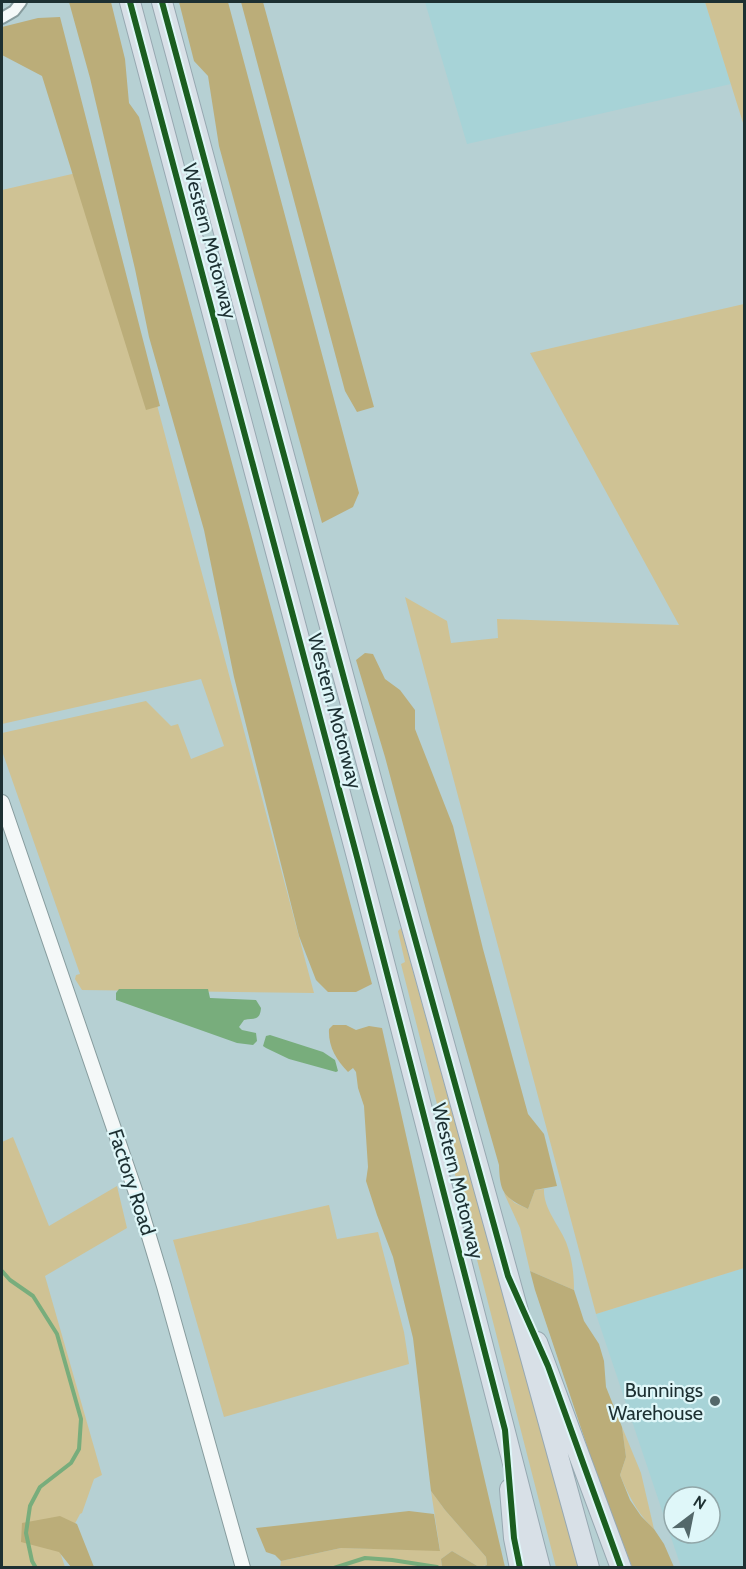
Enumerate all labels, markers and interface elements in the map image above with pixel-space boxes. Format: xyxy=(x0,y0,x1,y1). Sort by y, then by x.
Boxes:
street label: Western Motorway xyxy=(178,161,242,321)
street label: Western Motorway xyxy=(303,631,367,791)
street label: Western Motorway xyxy=(427,1100,489,1262)
street label: Factory Road xyxy=(104,1126,160,1238)
place label: Bunnings Warehouse xyxy=(608,1378,703,1425)
marker: Bunnings Warehouse xyxy=(708,1394,722,1408)
north arrow xyxy=(662,1485,722,1545)
text: N xyxy=(690,1492,710,1514)

